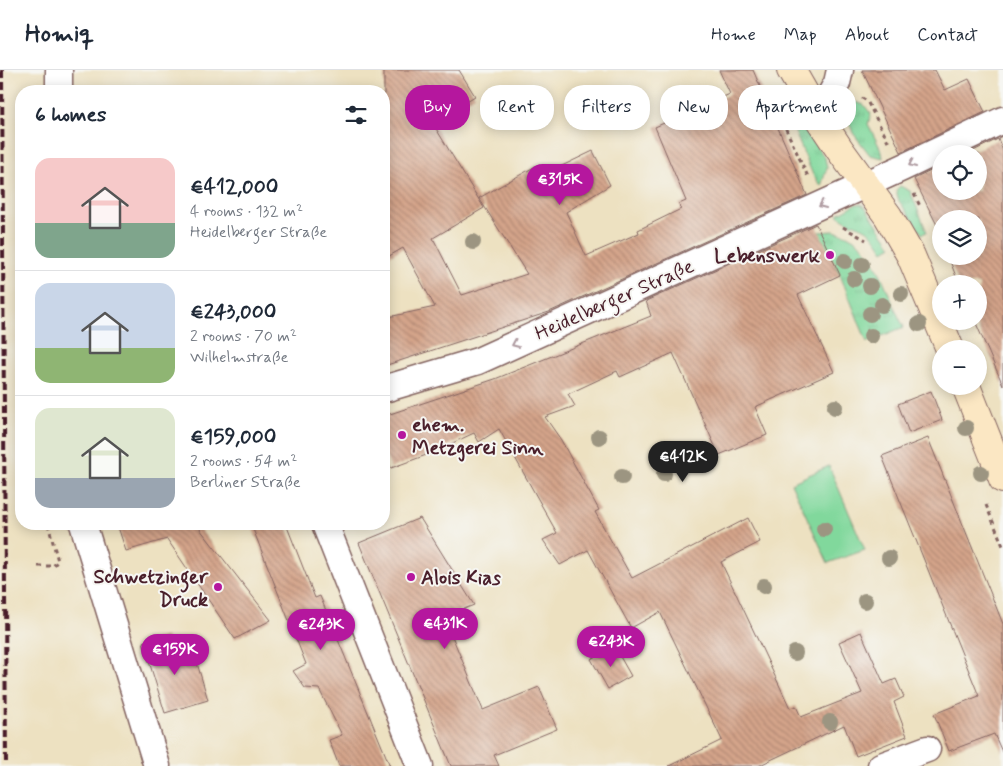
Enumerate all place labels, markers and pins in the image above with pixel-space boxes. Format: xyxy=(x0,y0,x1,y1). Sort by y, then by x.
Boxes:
pin: €315K xyxy=(525,164,595,206)
place label: Lebenswerk xyxy=(714,243,821,270)
marker: Lebenswerk xyxy=(824,249,836,261)
place label: ehem. Metzgerei Sinn xyxy=(412,412,544,462)
marker: ehem. Metzgerei Sinn xyxy=(396,429,408,441)
pin: €412K xyxy=(648,440,718,483)
place label: Schwetzinger Druck xyxy=(94,564,209,614)
place label: Alois Kias xyxy=(421,565,501,592)
marker: Alois Kias xyxy=(405,571,417,583)
marker: Schwetzinger Druck xyxy=(212,581,224,593)
pin: €243K xyxy=(286,608,356,651)
pin: €431K xyxy=(410,608,480,650)
pin: €243K xyxy=(576,626,646,668)
pin: €159K xyxy=(140,634,210,676)

